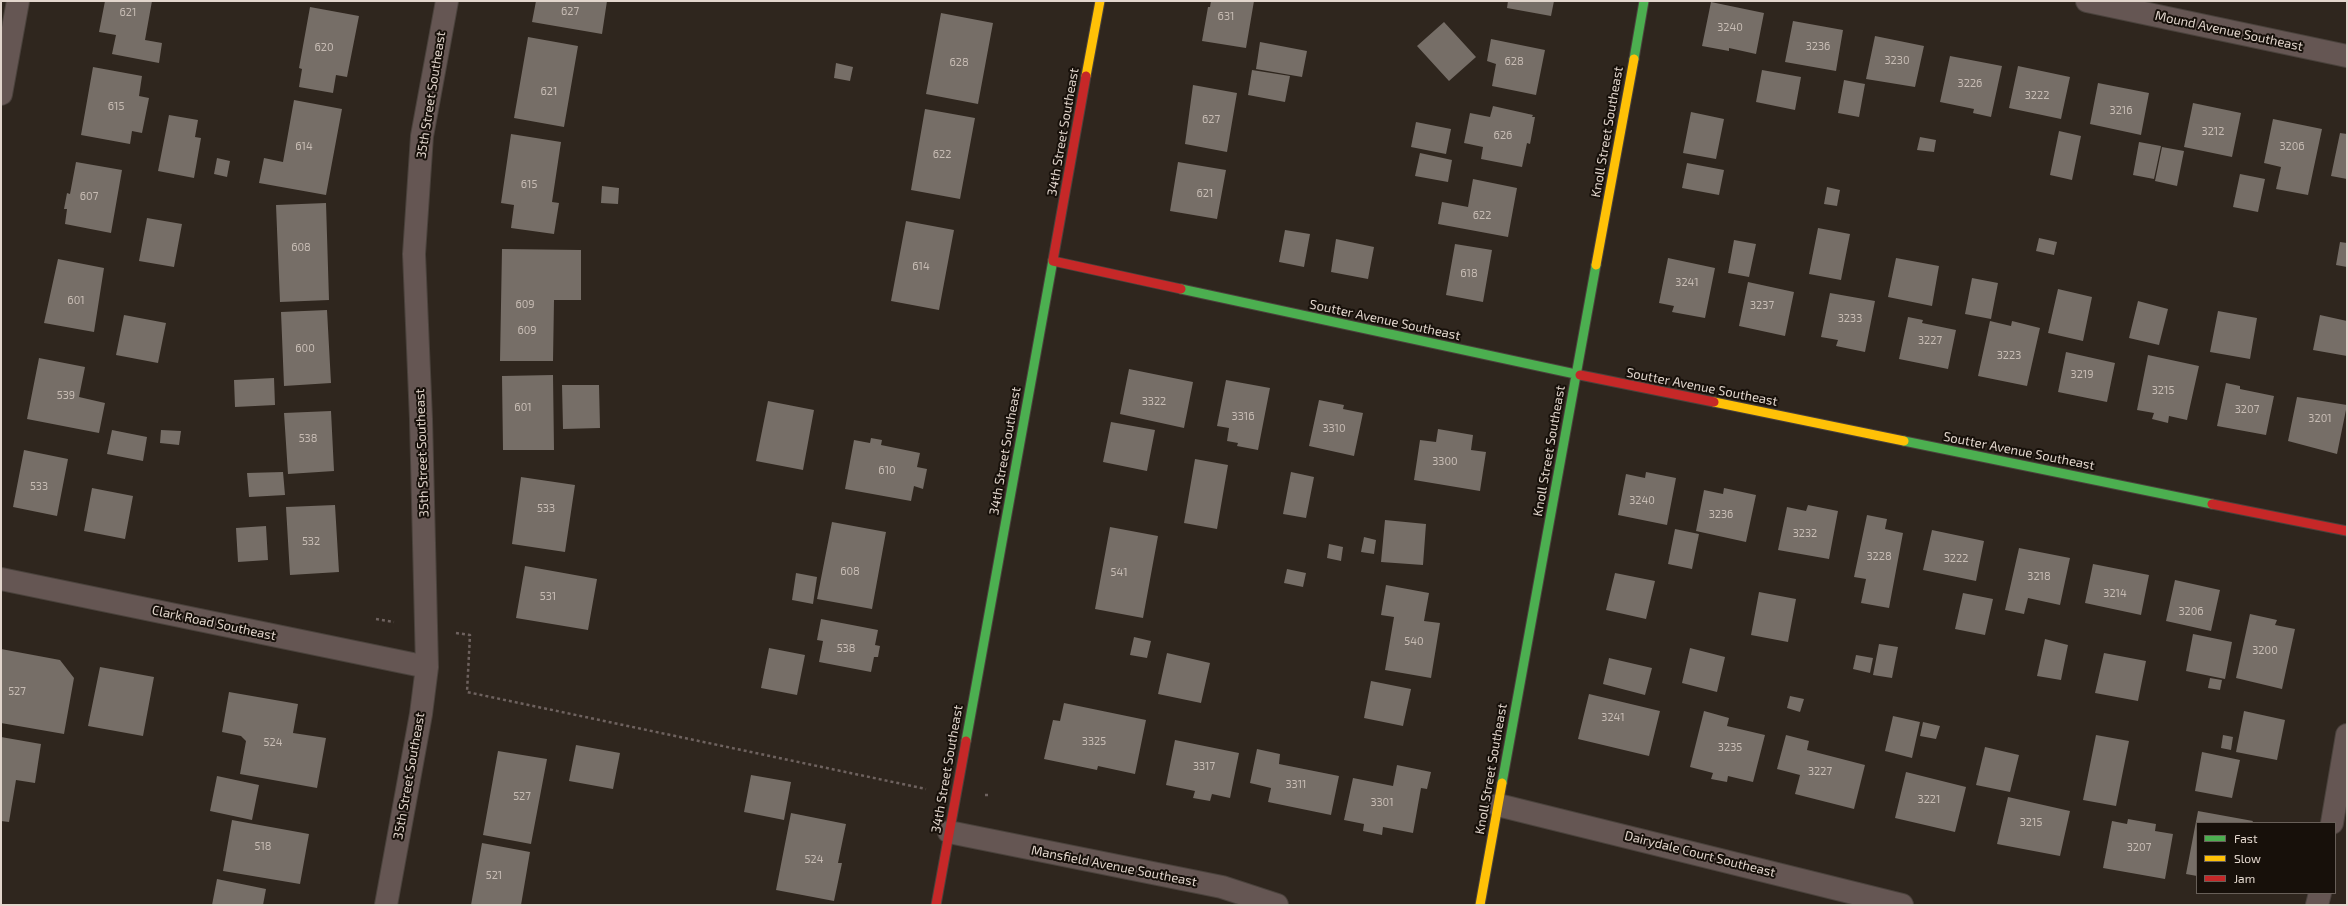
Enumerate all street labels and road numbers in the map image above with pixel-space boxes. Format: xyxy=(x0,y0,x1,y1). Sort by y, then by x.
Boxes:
street label: Mound Avenue Southeast xyxy=(2154,8,2304,54)
street label: 35th Street Southeast xyxy=(413,30,449,160)
street label: Knoll Street Southeast xyxy=(1588,65,1626,199)
street label: 34th Street Southeast xyxy=(1044,67,1082,197)
street label: Soutter Avenue Southeast xyxy=(1308,296,1462,344)
street label: Soutter Avenue Southeast xyxy=(1625,365,1779,409)
street label: Knoll Street Southeast xyxy=(1530,384,1568,518)
street label: 34th Street Southeast xyxy=(986,386,1024,516)
street label: 35th Street Southeast xyxy=(412,388,432,518)
street label: Soutter Avenue Southeast xyxy=(1942,429,2096,473)
street label: Clark Road Southeast xyxy=(151,602,277,644)
street label: Knoll Street Southeast xyxy=(1472,702,1510,836)
street label: 34th Street Southeast xyxy=(928,704,966,834)
street label: 35th Street Southeast xyxy=(390,711,428,841)
street label: Dairydale Court Southeast xyxy=(1623,828,1777,880)
street label: Mansfield Avenue Southeast xyxy=(1030,842,1198,890)

